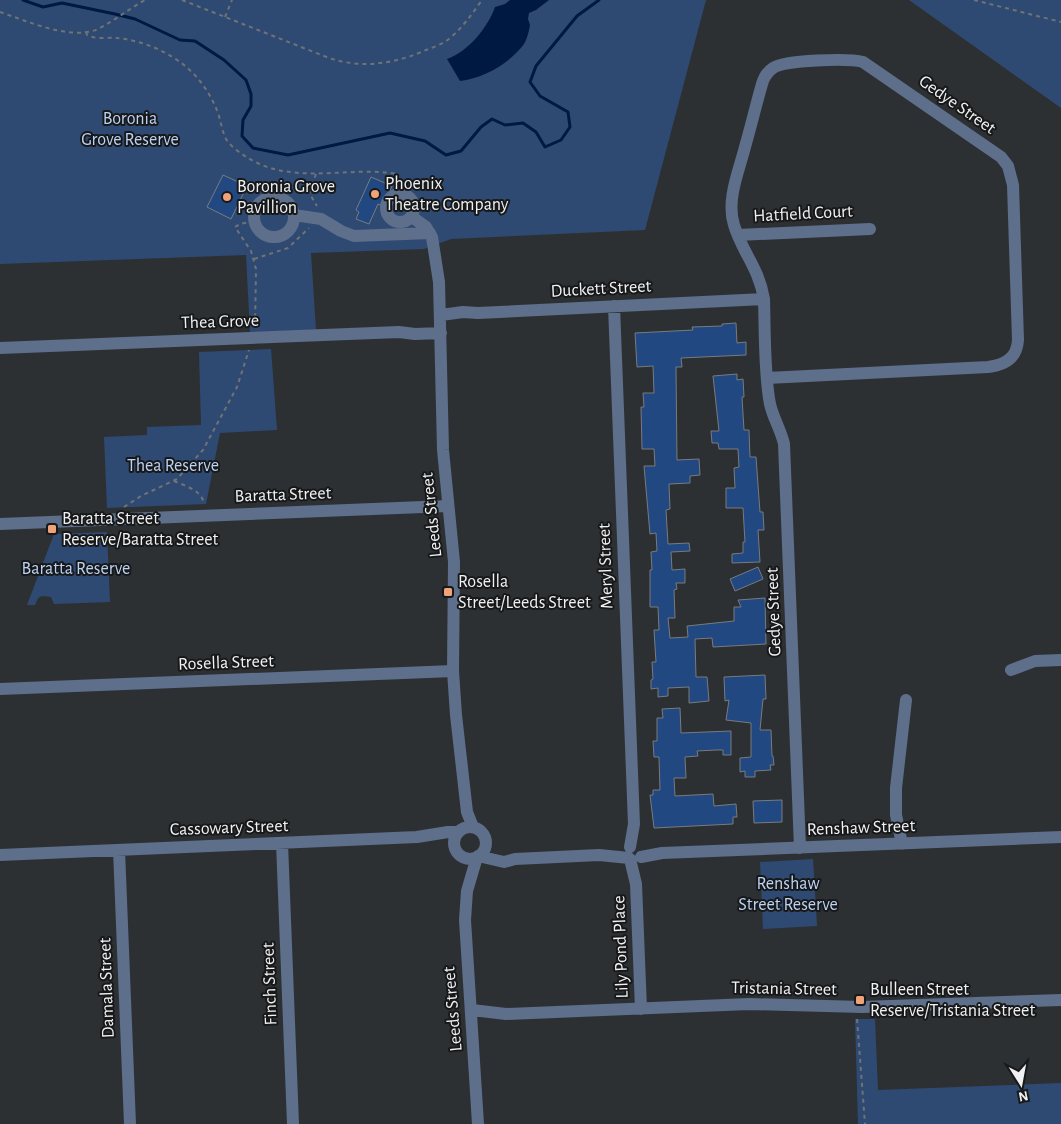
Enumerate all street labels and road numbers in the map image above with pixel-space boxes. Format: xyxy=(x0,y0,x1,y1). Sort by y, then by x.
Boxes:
street label: Gedye Street xyxy=(915,72,999,138)
street label: Hatfield Court xyxy=(753,202,853,226)
street label: Duckett Street xyxy=(550,277,652,301)
street label: Thea Grove xyxy=(181,312,259,332)
street label: Leeds Street xyxy=(419,471,445,558)
street label: Baratta Street xyxy=(234,484,332,506)
street label: Meryl Street xyxy=(596,523,616,609)
street label: Gedye Street xyxy=(763,567,785,657)
street label: Rosella Street xyxy=(178,652,274,674)
street label: Cassowary Street xyxy=(169,817,289,839)
street label: Renshaw Street xyxy=(806,817,916,839)
street label: Lily Pond Place xyxy=(610,895,632,999)
street label: Damala Street xyxy=(96,937,118,1039)
street label: Finch Street xyxy=(260,942,280,1026)
street label: Leeds Street xyxy=(440,966,466,1052)
street label: Tristania Street xyxy=(731,979,837,999)

